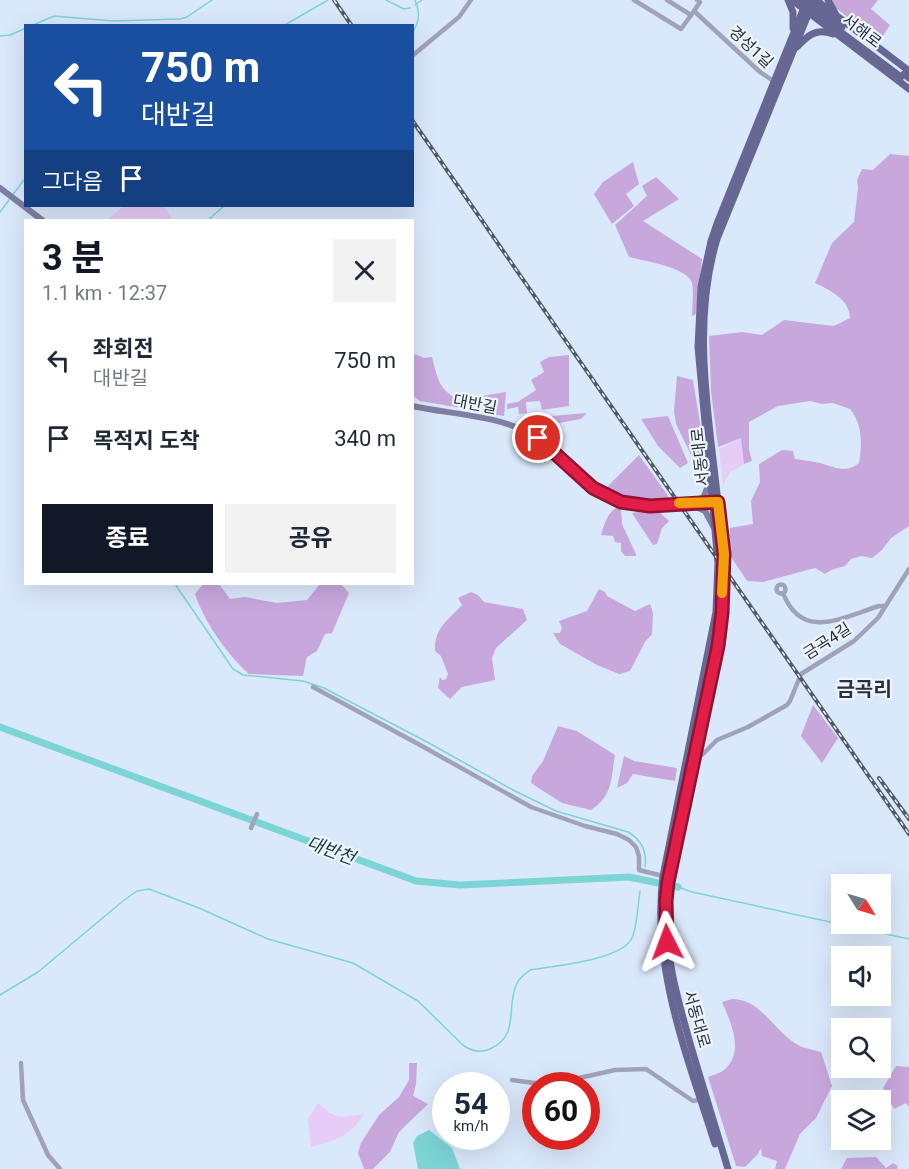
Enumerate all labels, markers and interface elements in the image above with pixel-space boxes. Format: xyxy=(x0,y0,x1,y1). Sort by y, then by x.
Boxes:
street label: 서해로 xyxy=(839,10,886,52)
street label: 경성1길 xyxy=(725,22,777,72)
text: 750 m xyxy=(141,43,260,92)
icon: left xyxy=(42,48,120,126)
text: 대반길 xyxy=(141,99,216,131)
icon: arrive xyxy=(115,162,148,195)
text: 그다음 xyxy=(42,169,103,194)
text: 3 분 xyxy=(42,237,105,279)
button: close xyxy=(333,239,396,302)
text: 1.1 km · 12:37 xyxy=(42,281,167,305)
text: 좌회전 xyxy=(93,336,154,361)
icon: left xyxy=(42,344,75,377)
text: 750 m xyxy=(334,348,396,373)
text: 대반길 xyxy=(93,366,148,390)
street label: 대반길 xyxy=(452,390,498,418)
pin xyxy=(512,412,563,463)
icon: arrive xyxy=(521,421,554,454)
icon: arrive xyxy=(42,422,75,455)
text: 340 m xyxy=(334,426,396,451)
street label: 서동대로 xyxy=(687,426,713,487)
text: 목적지 도착 xyxy=(93,428,200,453)
button: 종료 xyxy=(42,504,213,573)
button: 공유 xyxy=(225,504,396,573)
street label: 금곡4길 xyxy=(800,619,854,663)
district label: 금곡리 xyxy=(836,677,892,701)
water label: 대반천 xyxy=(304,832,360,869)
north arrow xyxy=(831,874,891,934)
map controls xyxy=(831,874,891,1150)
position arrow xyxy=(635,910,699,974)
button: sound xyxy=(831,946,891,1006)
street label: 서동대로 xyxy=(680,988,714,1050)
button: search xyxy=(831,1018,891,1078)
speed limit sign: 60 xyxy=(522,1072,600,1150)
text: 54 xyxy=(454,1086,488,1121)
button: layers xyxy=(831,1090,891,1150)
text: km/h xyxy=(453,1117,489,1135)

